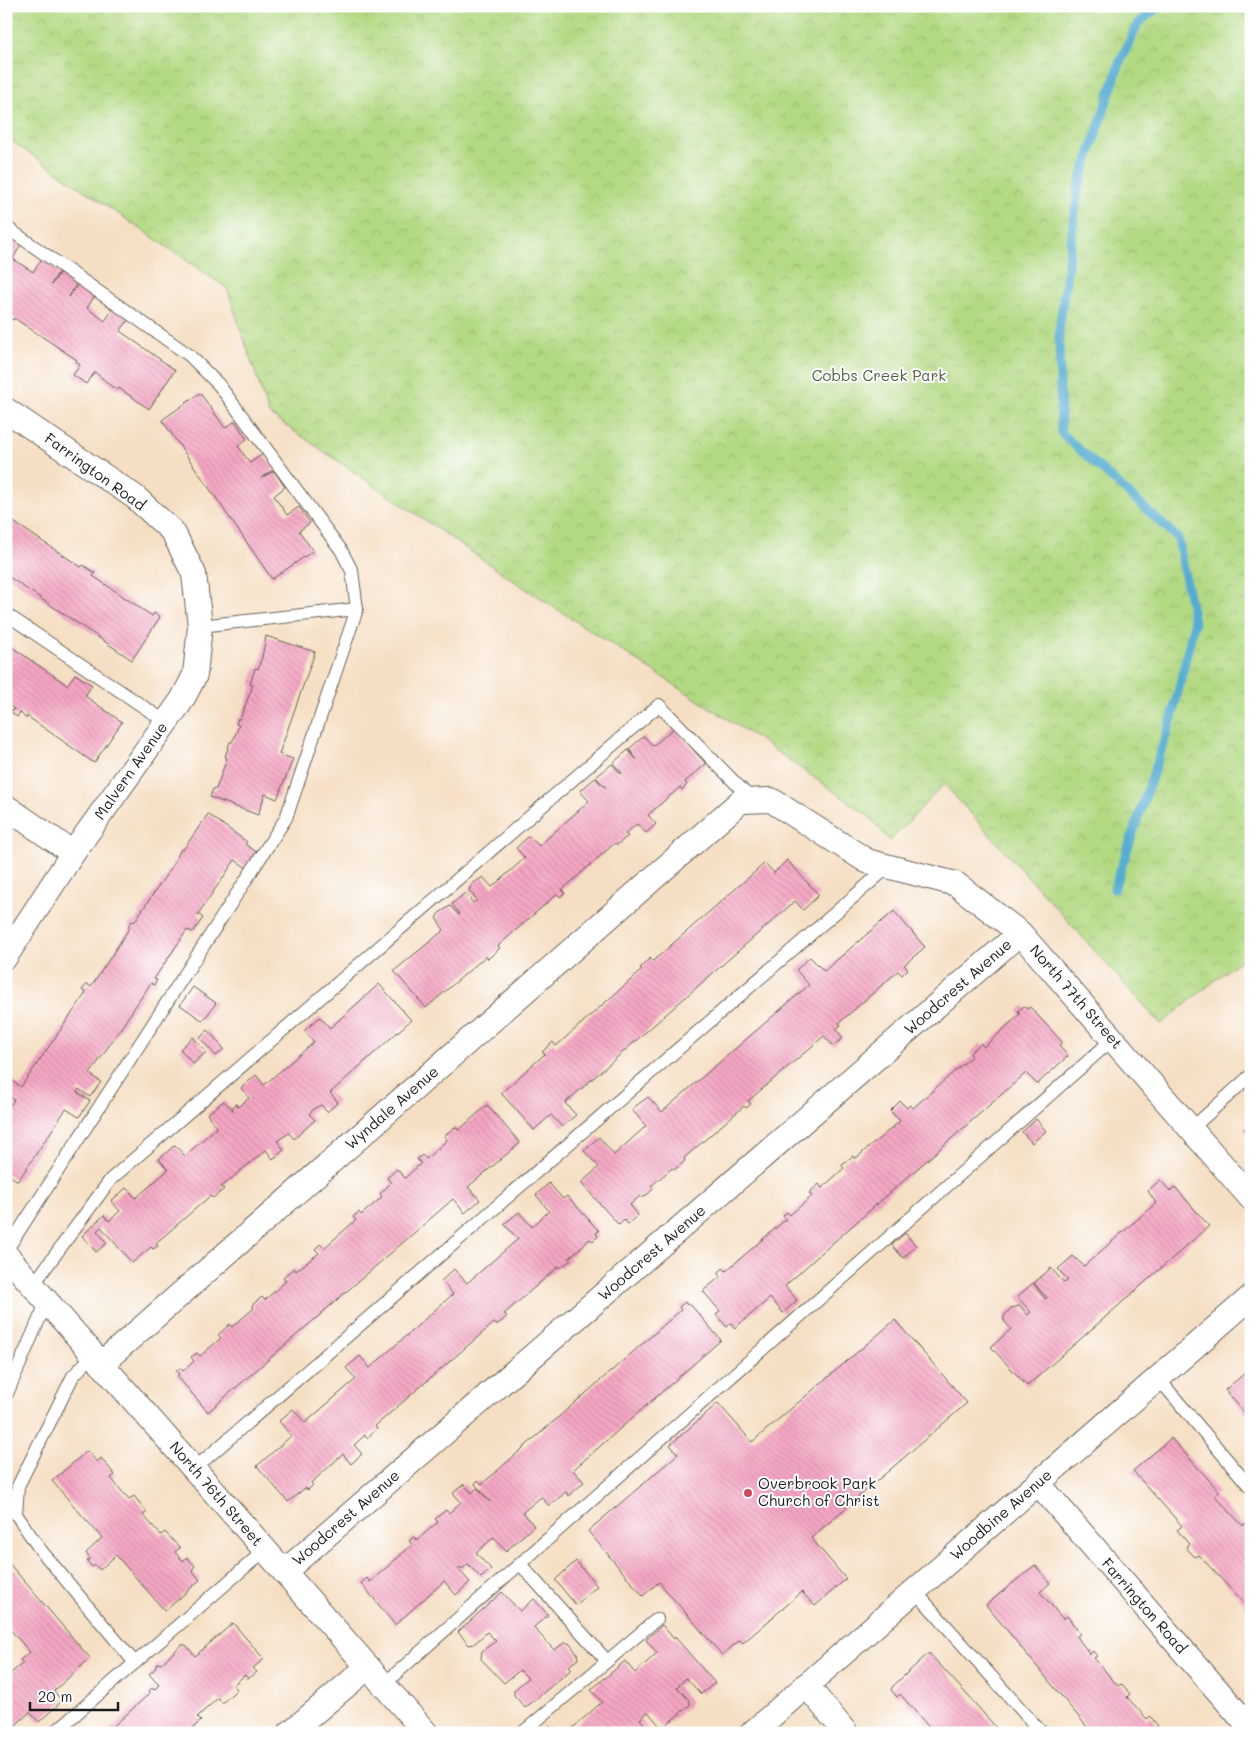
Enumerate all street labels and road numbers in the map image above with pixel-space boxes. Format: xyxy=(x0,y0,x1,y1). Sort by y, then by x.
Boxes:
street label: Farrington Road xyxy=(41,428,150,515)
street label: Malvern Avenue xyxy=(89,718,171,823)
street label: Woodcrest Avenue xyxy=(899,934,1015,1039)
street label: North 77th Street xyxy=(1026,940,1127,1053)
street label: Wyndale Avenue xyxy=(340,1061,442,1153)
street label: Woodcrest Avenue xyxy=(593,1200,709,1305)
street label: North 76th Street xyxy=(166,1437,268,1550)
street label: Woodbine Avenue xyxy=(945,1464,1056,1564)
street label: Woodcrest Avenue xyxy=(287,1465,403,1570)
street label: Farrington Road xyxy=(1098,1553,1192,1657)

